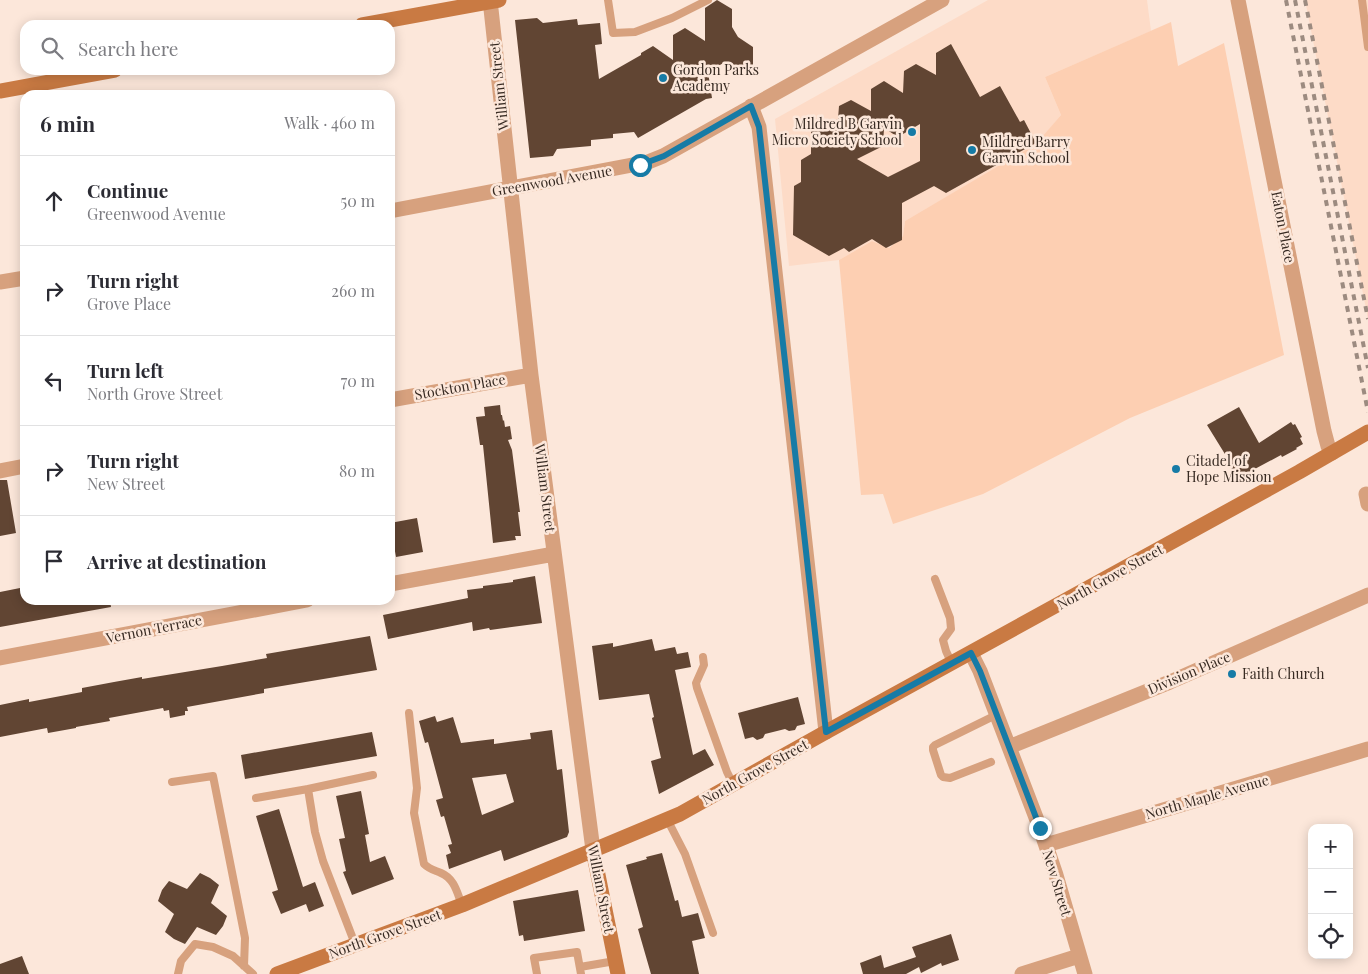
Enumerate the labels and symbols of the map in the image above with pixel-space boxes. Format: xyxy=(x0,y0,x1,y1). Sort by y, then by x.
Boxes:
street label: William Street xyxy=(484,40,513,132)
place label: Gordon Parks Academy xyxy=(672,60,759,95)
marker: Gordon Parks Academy xyxy=(657,72,669,84)
place label: Mildred B Garvin Micro Society School xyxy=(772,114,903,149)
marker: Mildred B Garvin Micro Society School xyxy=(906,126,918,138)
place label: Mildred Barry Garvin School xyxy=(982,132,1070,167)
marker: Mildred Barry Garvin School xyxy=(966,144,978,156)
route start xyxy=(629,154,652,177)
street label: Greenwood Avenue xyxy=(490,161,613,200)
street label: Eaton Place xyxy=(1267,189,1300,265)
street label: Stockton Place xyxy=(413,369,507,404)
street label: William Street xyxy=(531,442,560,534)
place label: Citadel of Hope Mission xyxy=(1186,451,1272,486)
marker: Citadel of Hope Mission xyxy=(1170,463,1182,475)
street label: North Grove Street xyxy=(1053,539,1167,614)
street label: Vernon Terrace xyxy=(103,610,203,647)
street label: Division Place xyxy=(1145,647,1233,698)
place label: Faith Church xyxy=(1242,664,1325,683)
marker: Faith Church xyxy=(1226,668,1238,680)
street label: North Grove Street xyxy=(698,734,812,809)
street label: North Maple Avenue xyxy=(1143,770,1271,823)
route end xyxy=(1029,817,1052,840)
street label: William Street xyxy=(583,842,620,935)
street label: New Street xyxy=(1038,847,1077,919)
street label: North Grove Street xyxy=(326,904,445,963)

